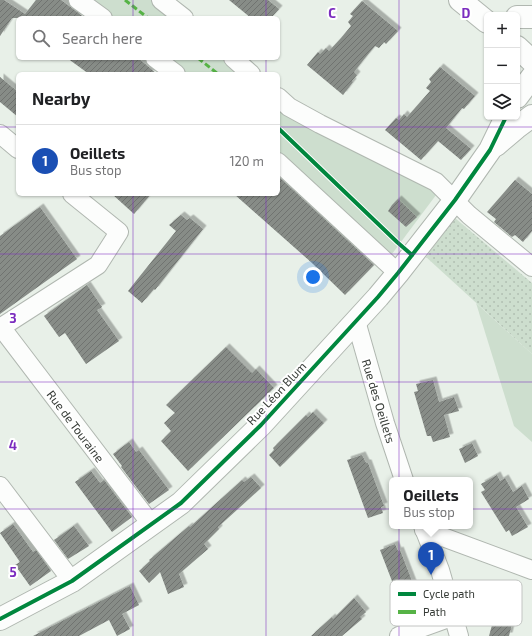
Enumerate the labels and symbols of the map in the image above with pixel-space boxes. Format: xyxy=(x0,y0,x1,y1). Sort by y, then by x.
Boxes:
text: C xyxy=(328,5,336,21)
text: D xyxy=(462,5,471,21)
your location xyxy=(303,267,323,287)
text: 3 xyxy=(9,310,17,326)
street label: Rue des Oeillets xyxy=(360,357,398,445)
street label: Rue Léon Blum xyxy=(243,359,309,427)
street label: Rue de Touraine xyxy=(44,387,108,465)
text: 4 xyxy=(9,437,17,453)
pin: 1 xyxy=(418,542,444,575)
text: 5 xyxy=(9,564,17,580)
legend xyxy=(390,580,522,626)
text: Cycle path xyxy=(423,587,475,600)
text: Path xyxy=(423,605,446,618)

